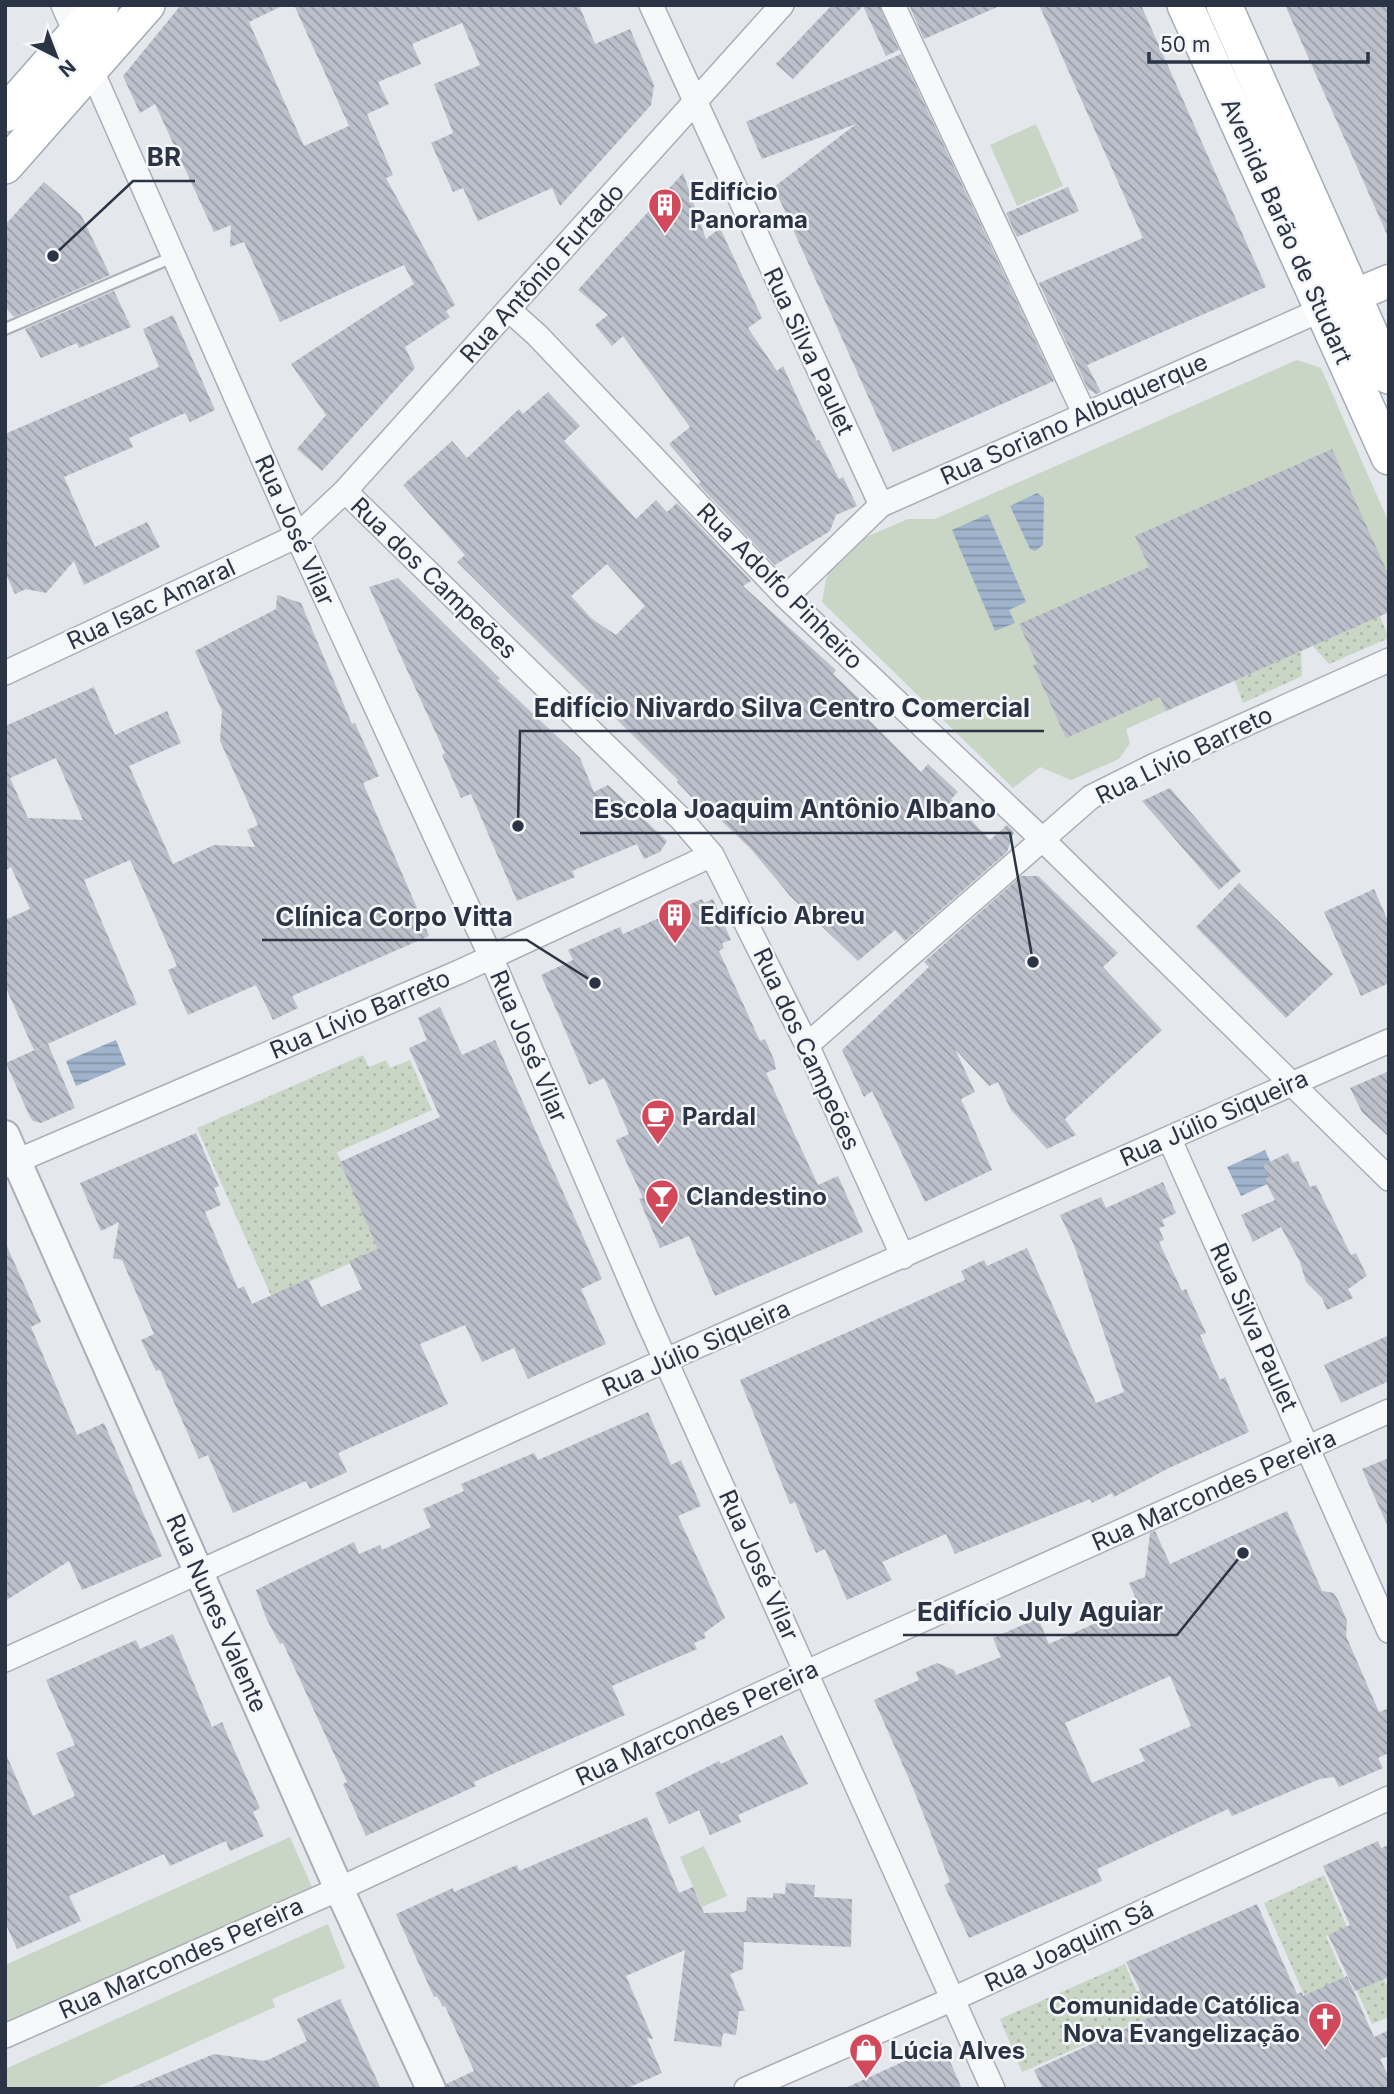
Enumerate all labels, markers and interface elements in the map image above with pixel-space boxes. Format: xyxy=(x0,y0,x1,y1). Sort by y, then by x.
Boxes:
north arrow xyxy=(21,21,91,91)
scale bar xyxy=(1149,21,1368,65)
text: 50 m xyxy=(1160,32,1210,57)
text: N xyxy=(54,55,80,82)
street label: Avenida Barão de Studart xyxy=(1215,94,1359,369)
callout: BR xyxy=(133,134,195,181)
text: BR xyxy=(147,141,181,172)
street label: Rua Antônio Furtado xyxy=(454,177,630,369)
place label: Edifício Panorama xyxy=(690,177,808,234)
building icon: Edifício Panorama xyxy=(646,186,684,235)
street label: Rua Silva Paulet xyxy=(758,263,861,439)
street label: Rua Soriano Albuquerque xyxy=(936,347,1212,491)
street label: Rua José Vilar xyxy=(249,450,341,610)
street label: Rua dos Campeões xyxy=(345,491,523,665)
street label: Rua Adolfo Pinheiro xyxy=(691,497,869,675)
street label: Rua Isac Amaral xyxy=(62,552,240,656)
callout: Edifício Nivardo Silva Centro Comercial xyxy=(520,684,1044,731)
text: Edifício Nivardo Silva Centro Comercial xyxy=(534,692,1030,723)
street label: Rua Lívio Barreto xyxy=(1091,700,1277,810)
callout: Escola Joaquim Antônio Albano xyxy=(580,786,1010,833)
text: Escola Joaquim Antônio Albano xyxy=(594,793,996,824)
callout: Clínica Corpo Vitta xyxy=(262,893,527,940)
building icon: Edifício Abreu xyxy=(656,896,694,945)
text: Clínica Corpo Vitta xyxy=(275,901,513,932)
place label: Edifício Abreu xyxy=(700,901,865,930)
street label: Rua dos Campeões xyxy=(747,943,867,1155)
street label: Rua Lívio Barreto xyxy=(266,963,454,1065)
street label: Rua José Vilar xyxy=(484,966,574,1126)
street label: Rua Júlio Siqueira xyxy=(1115,1063,1313,1173)
cafe icon: Pardal xyxy=(639,1097,677,1146)
place label: Pardal xyxy=(682,1102,756,1131)
bar icon: Clandestino xyxy=(643,1177,681,1226)
place label: Clandestino xyxy=(686,1182,827,1211)
street label: Rua Silva Paulet xyxy=(1204,1238,1304,1416)
street label: Rua Júlio Siqueira xyxy=(597,1293,795,1403)
street label: Rua Marcondes Pereira xyxy=(1087,1423,1341,1557)
street label: Rua José Vilar xyxy=(713,1485,805,1645)
street label: Rua Nunes Valente xyxy=(160,1509,274,1717)
callout: Edifício July Aguiar xyxy=(903,1588,1177,1635)
text: Edifício July Aguiar xyxy=(917,1596,1163,1627)
street label: Rua Marcondes Pereira xyxy=(571,1654,823,1792)
street label: Rua Marcondes Pereira xyxy=(54,1891,308,2025)
street label: Rua Joaquim Sá xyxy=(980,1894,1158,1998)
place label: Comunidade Católica Nova Evangelização xyxy=(1049,1991,1300,2048)
church icon: Comunidade Católica Nova Evangelização xyxy=(1306,2000,1344,2049)
shop icon: Lúcia Alves xyxy=(847,2031,885,2080)
place label: Lúcia Alves xyxy=(890,2036,1025,2065)

